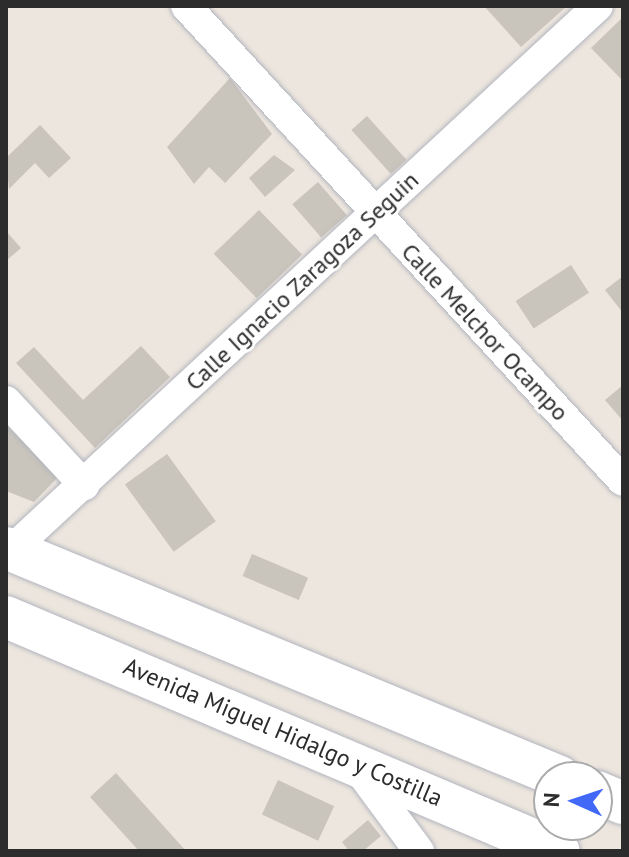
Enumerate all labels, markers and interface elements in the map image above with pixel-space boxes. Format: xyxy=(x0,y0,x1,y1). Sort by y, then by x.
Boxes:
street label: Calle Ignacio Zaragoza Seguin xyxy=(179,165,425,397)
street label: Calle Melchor Ocampo xyxy=(395,237,575,427)
street label: Avenida Miguel Hidalgo y Costilla xyxy=(119,651,447,813)
north arrow xyxy=(533,761,613,841)
text: N xyxy=(537,792,565,808)

